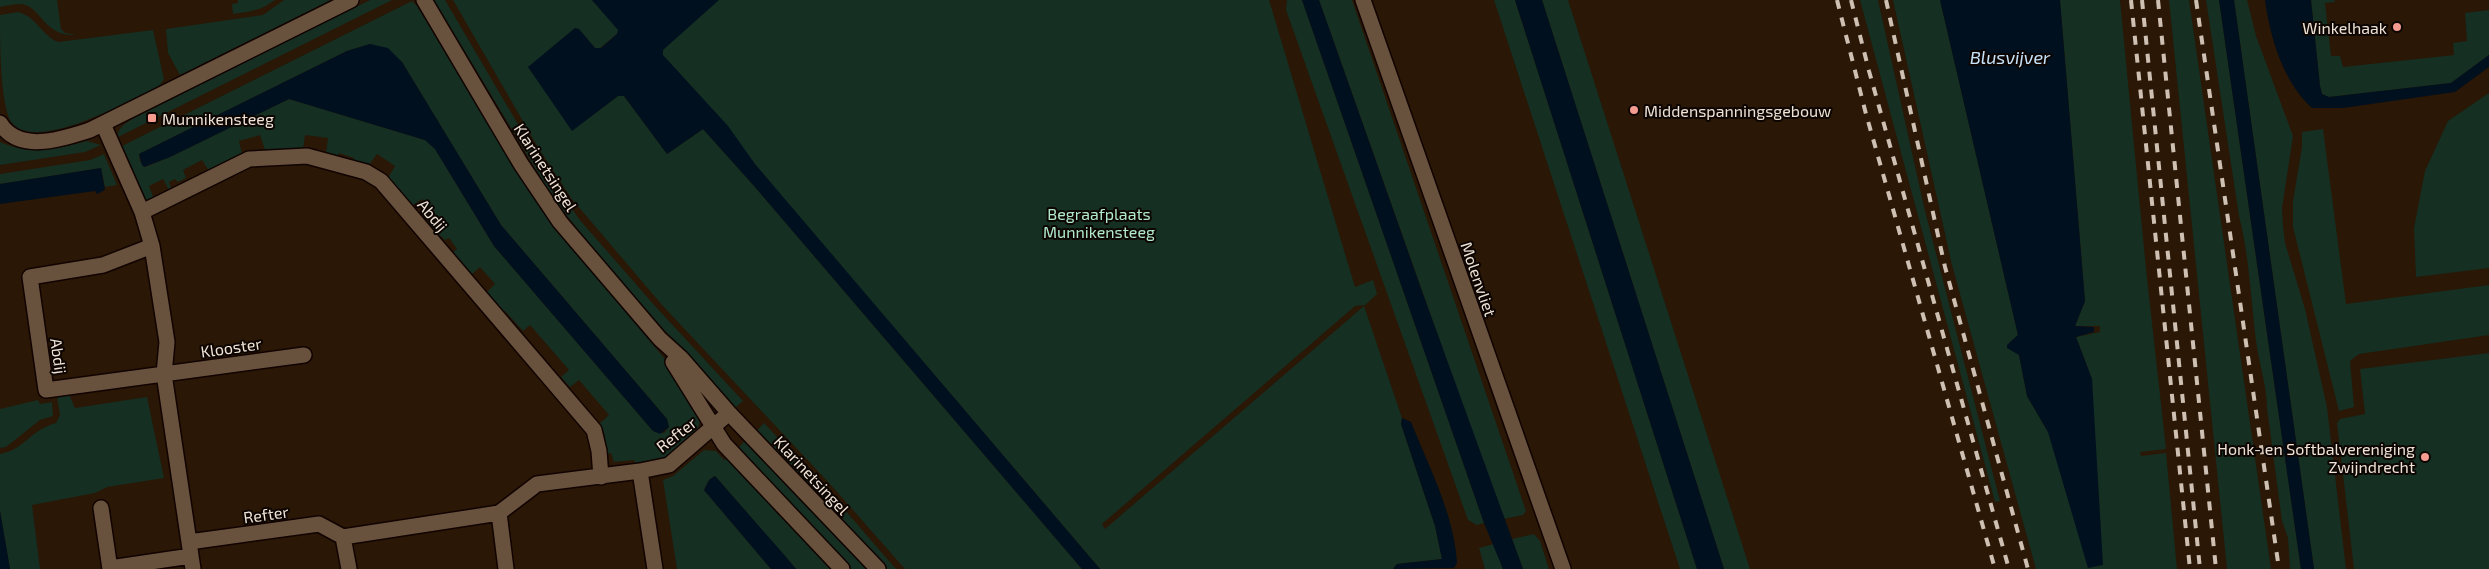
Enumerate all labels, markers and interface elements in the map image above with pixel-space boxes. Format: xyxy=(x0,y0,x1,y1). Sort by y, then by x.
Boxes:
place label: Winkelhaak xyxy=(2302,18,2387,37)
marker: Winkelhaak xyxy=(2391,21,2403,33)
water label: Blusvijver xyxy=(1970,46,2051,68)
place label: Middenspanningsgebouw xyxy=(1644,101,1831,120)
marker: Middenspanningsgebouw xyxy=(1628,104,1640,116)
place label: Munnikensteeg xyxy=(162,109,274,128)
marker: Munnikensteeg xyxy=(146,112,158,124)
street label: Klarinetsingel xyxy=(511,119,582,215)
street label: Abdij xyxy=(413,195,452,236)
park label: Begraafplaats Munnikensteeg xyxy=(1043,204,1155,241)
street label: Molenvliet xyxy=(1457,239,1501,319)
street label: Klooster xyxy=(199,333,263,361)
street label: Abdij xyxy=(46,337,71,375)
street label: Refter xyxy=(652,412,700,456)
street label: Klarinetsingel xyxy=(771,432,854,519)
place label: Honk- en Softbalvereniging Zwijndrecht xyxy=(2217,439,2415,477)
marker: Honk- en Softbalvereniging Zwijndrecht xyxy=(2419,451,2431,463)
street label: Refter xyxy=(242,501,290,527)

